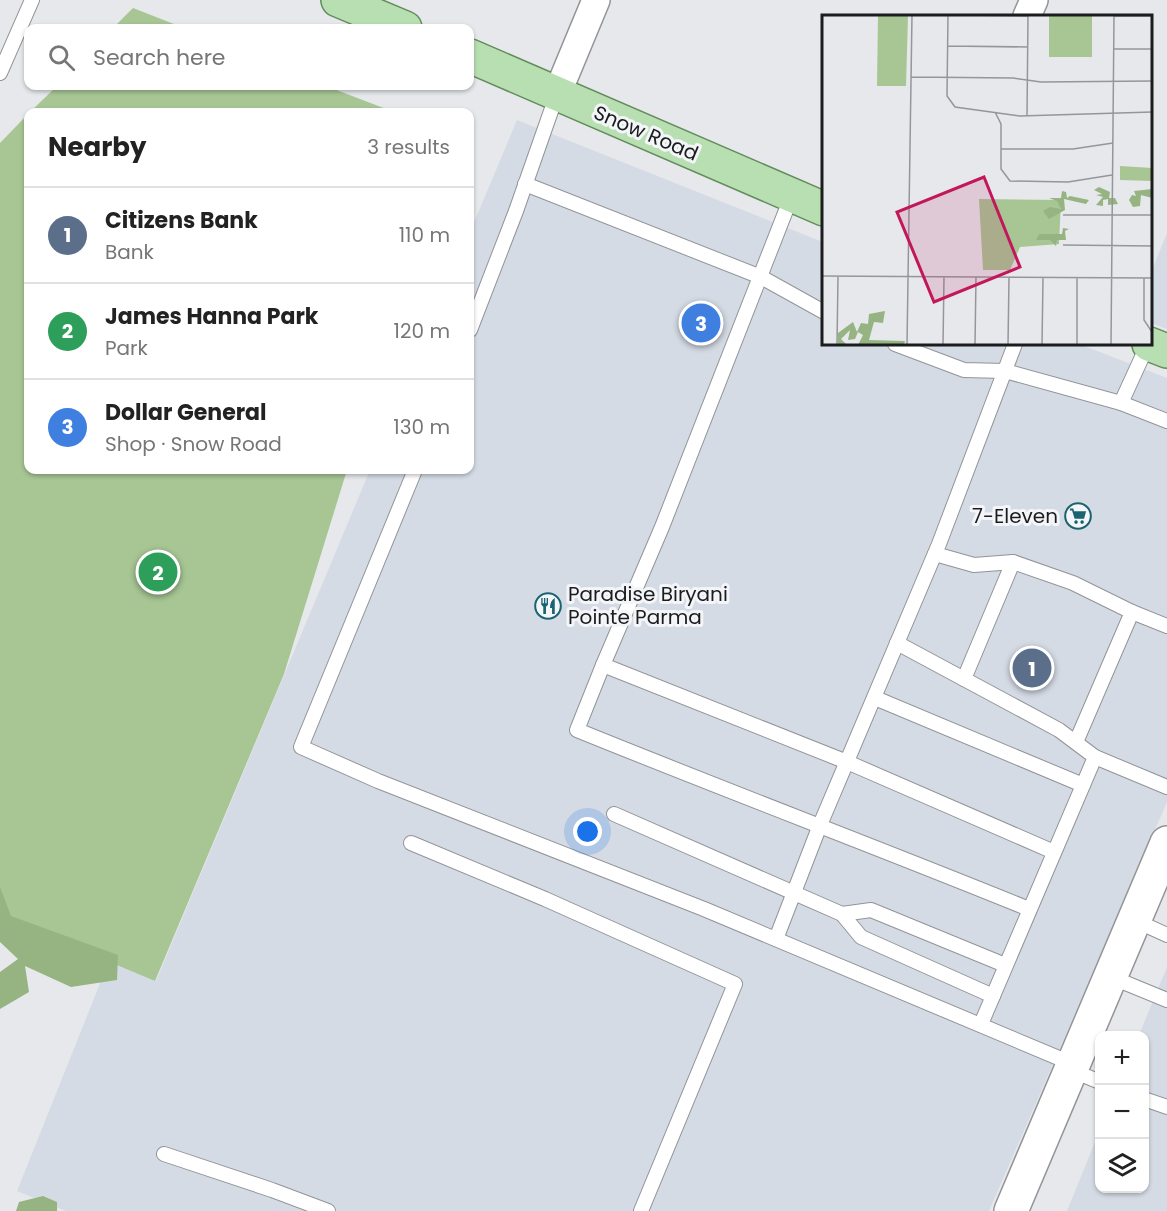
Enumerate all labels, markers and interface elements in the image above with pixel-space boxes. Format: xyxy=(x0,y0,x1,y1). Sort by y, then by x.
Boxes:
inset map xyxy=(822,15,1152,345)
search box xyxy=(24,24,474,90)
icon: search xyxy=(45,41,78,74)
text: Search here xyxy=(93,42,226,73)
street label: Snow Road xyxy=(589,98,703,168)
text: Nearby xyxy=(48,129,146,165)
text: 3 results xyxy=(367,133,450,161)
text: Citizens Bank xyxy=(105,205,258,236)
text: 1 xyxy=(64,221,71,249)
text: 110 m xyxy=(399,221,450,249)
text: Bank xyxy=(105,238,154,266)
pin: 3 xyxy=(682,300,720,346)
text: James Hanna Park xyxy=(105,301,318,332)
text: 2 xyxy=(62,317,73,345)
text: 120 m xyxy=(394,317,450,345)
text: Park xyxy=(105,334,148,362)
text: Dollar General xyxy=(105,397,267,428)
text: 3 xyxy=(61,413,74,441)
text: 130 m xyxy=(393,413,450,441)
text: Shop · Snow Road xyxy=(105,430,282,458)
supermarket icon: 7-Eleven xyxy=(1063,501,1093,531)
place label: 7-Eleven xyxy=(972,502,1058,530)
pin: 2 xyxy=(138,550,178,594)
place label: Paradise Biryani Pointe Parma xyxy=(568,580,728,631)
restaurant icon: Paradise Biryani Pointe Parma xyxy=(533,591,563,621)
pin: 1 xyxy=(1012,646,1052,690)
your location xyxy=(573,817,602,846)
map controls xyxy=(1095,1031,1149,1193)
button: + xyxy=(1095,1031,1149,1085)
button: − xyxy=(1095,1085,1149,1139)
button: layers xyxy=(1095,1139,1149,1193)

